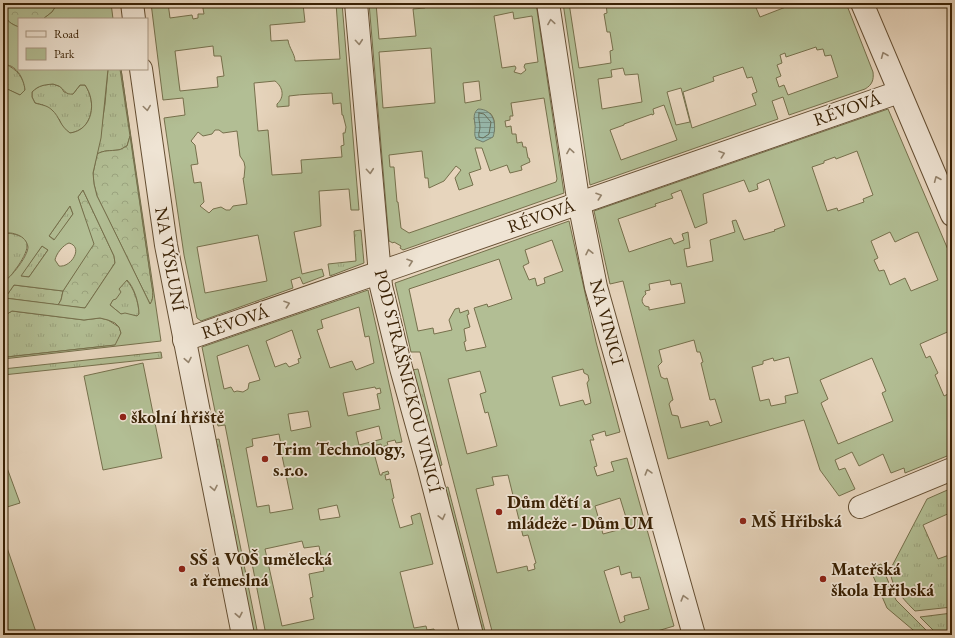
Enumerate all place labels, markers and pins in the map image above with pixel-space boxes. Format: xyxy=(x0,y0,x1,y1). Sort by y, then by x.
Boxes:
place label: školní hřiště xyxy=(131,405,225,428)
marker: školní hřiště xyxy=(118,412,128,422)
place label: Trim Technology, s.r.o. xyxy=(273,437,405,481)
marker: Trim Technology, s.r.o. xyxy=(260,454,270,464)
place label: Dům dětí a mládeže - Dům UM xyxy=(507,490,654,534)
marker: Dům dětí a mládeže - Dům UM xyxy=(494,507,504,517)
place label: MŠ Hřibská xyxy=(751,509,842,532)
marker: MŠ Hřibská xyxy=(738,516,748,526)
place label: SŠ a VOŠ umělecká a řemeslná xyxy=(190,547,332,591)
place label: Mateřská škola Hřibská xyxy=(831,557,934,601)
marker: SŠ a VOŠ umělecká a řemeslná xyxy=(177,564,187,574)
marker: Mateřská škola Hřibská xyxy=(818,574,828,584)

